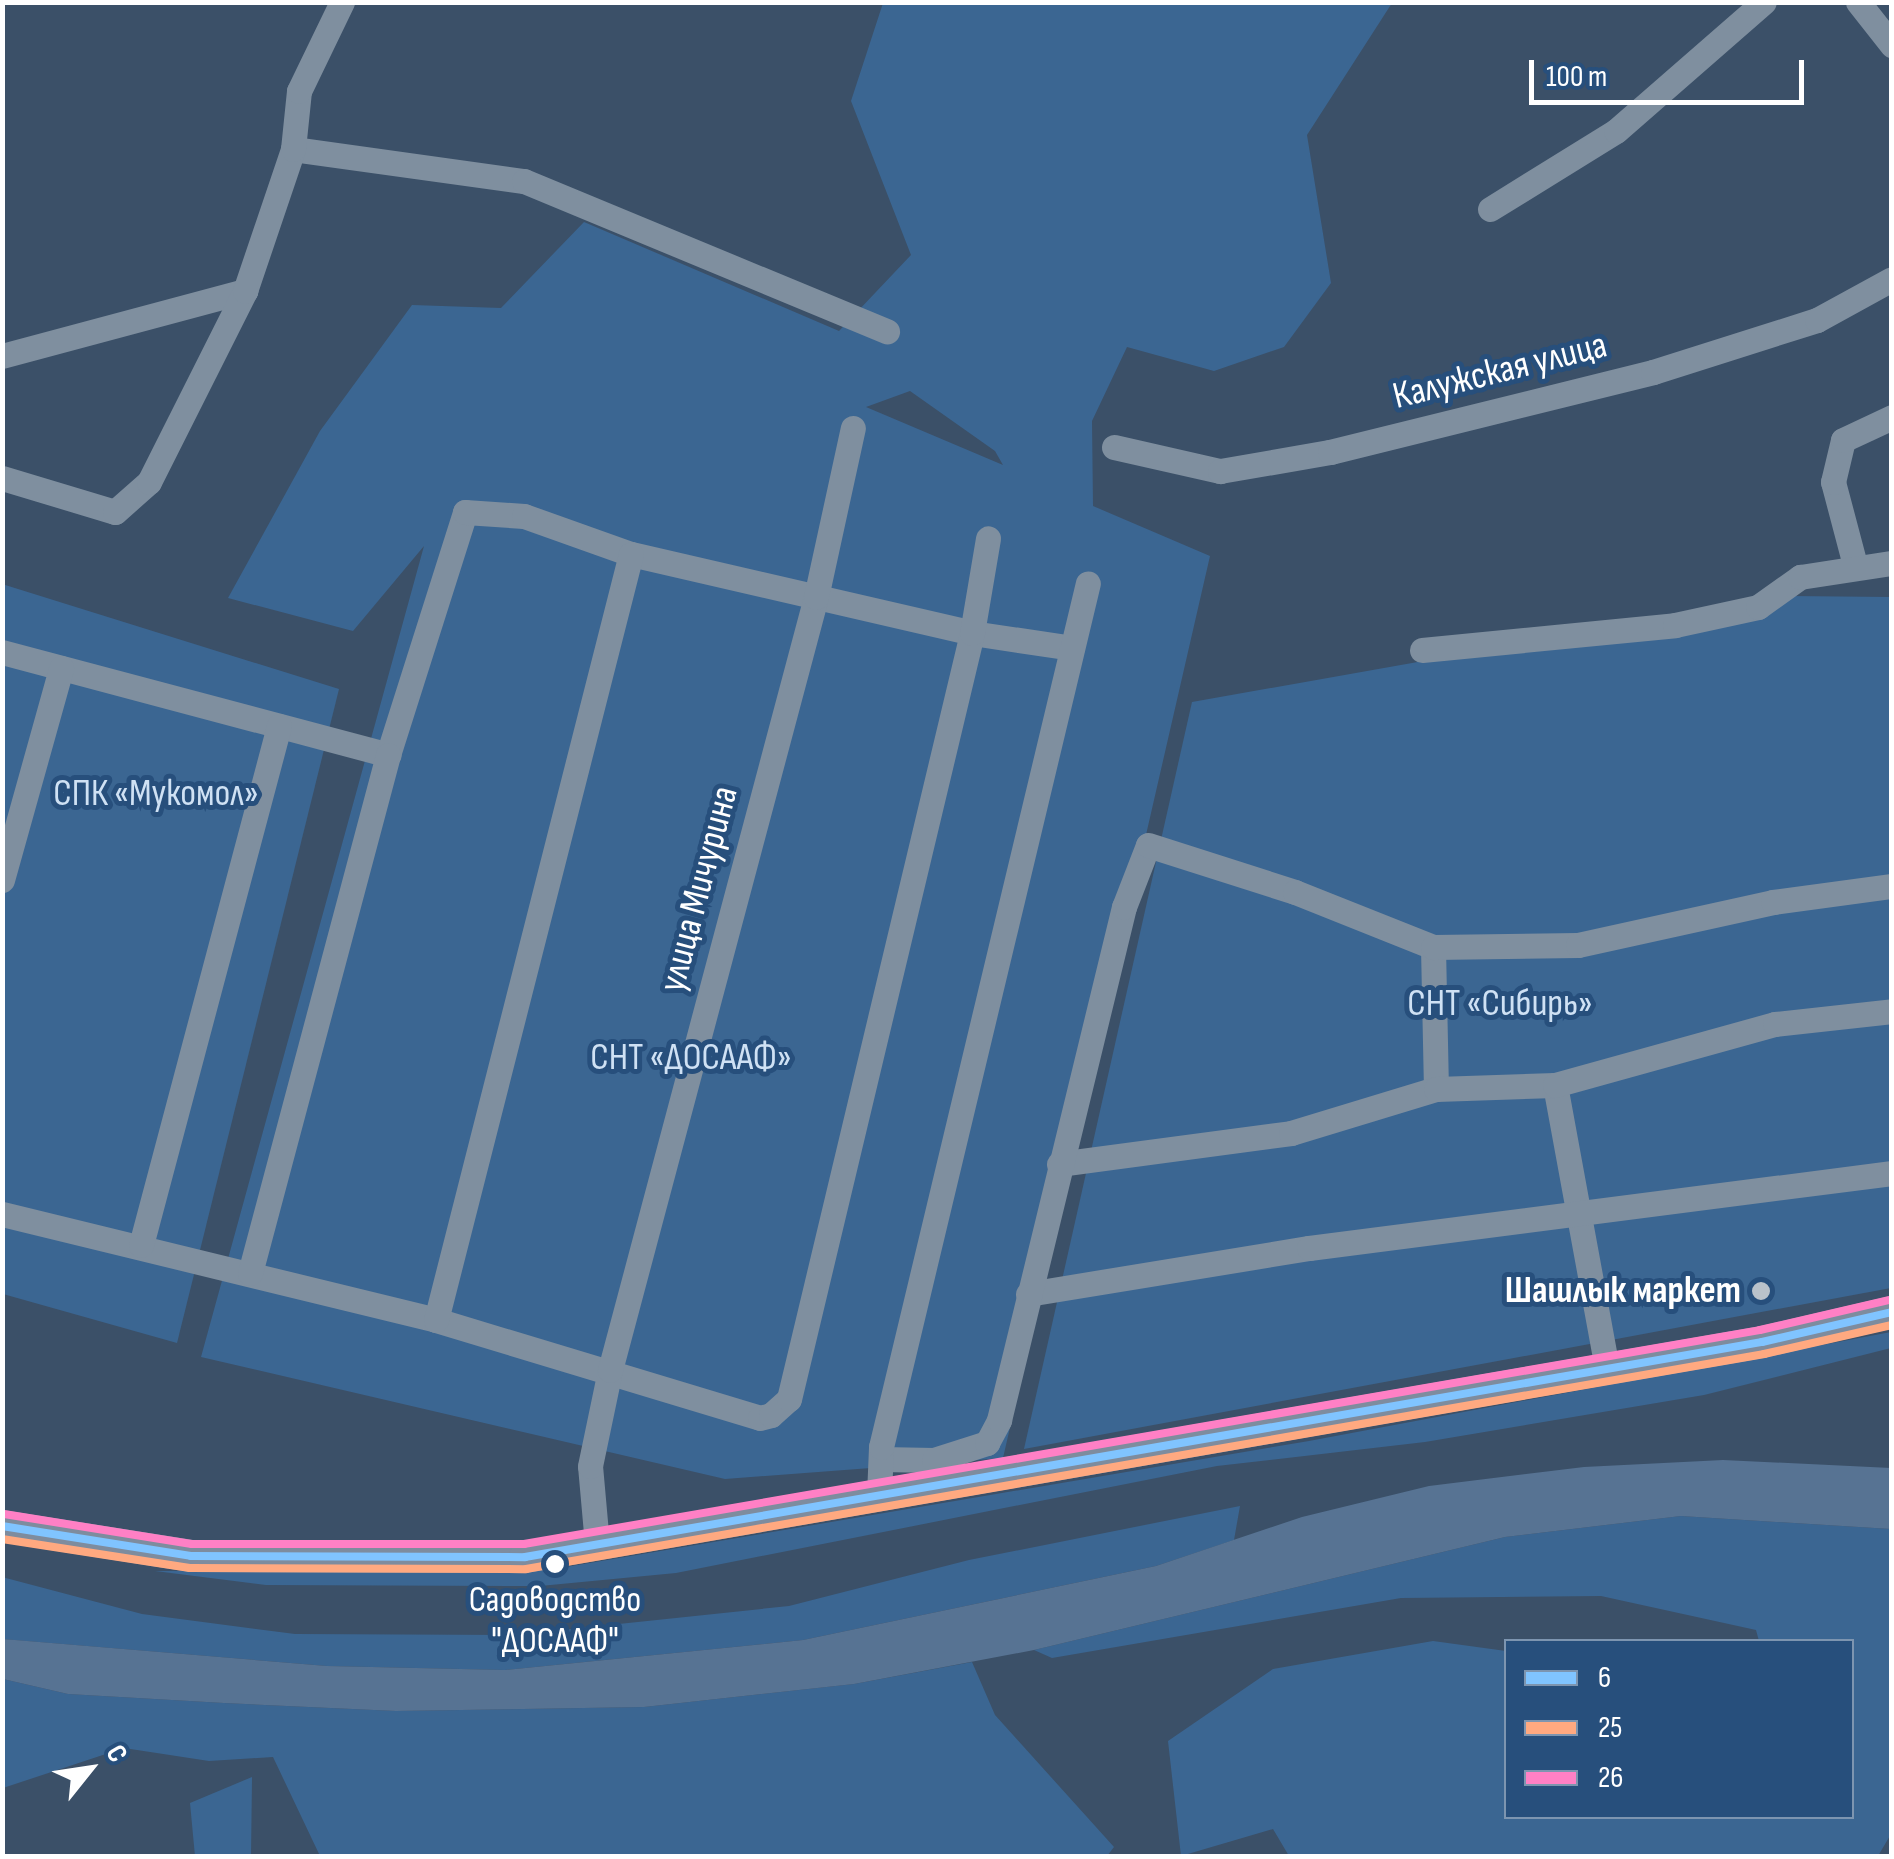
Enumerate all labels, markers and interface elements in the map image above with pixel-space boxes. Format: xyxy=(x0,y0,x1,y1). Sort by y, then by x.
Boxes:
scale bar xyxy=(1534,40,1809,102)
text: 100 m xyxy=(1546,59,1607,95)
street label: Калужская улица xyxy=(1388,322,1612,420)
park label: СПК «Мукомол» xyxy=(53,771,259,817)
street label: улица Мичурина xyxy=(650,781,748,997)
park label: СНТ «Сибирь» xyxy=(1407,981,1593,1027)
park label: СНТ «ДОСААФ» xyxy=(590,1035,792,1081)
place label: Шашлык маркет xyxy=(1505,1268,1741,1314)
marker: Шашлык маркет xyxy=(1750,1280,1772,1302)
marker: Садоводство "ДОСААФ" xyxy=(545,1554,565,1574)
place label: Садоводство "ДОСААФ" xyxy=(469,1578,641,1663)
legend xyxy=(1504,1639,1854,1819)
text: 6 xyxy=(1598,1660,1611,1696)
text: 25 xyxy=(1598,1710,1622,1746)
north arrow xyxy=(40,1719,140,1819)
text: С xyxy=(99,1739,134,1768)
text: 26 xyxy=(1598,1760,1624,1796)

